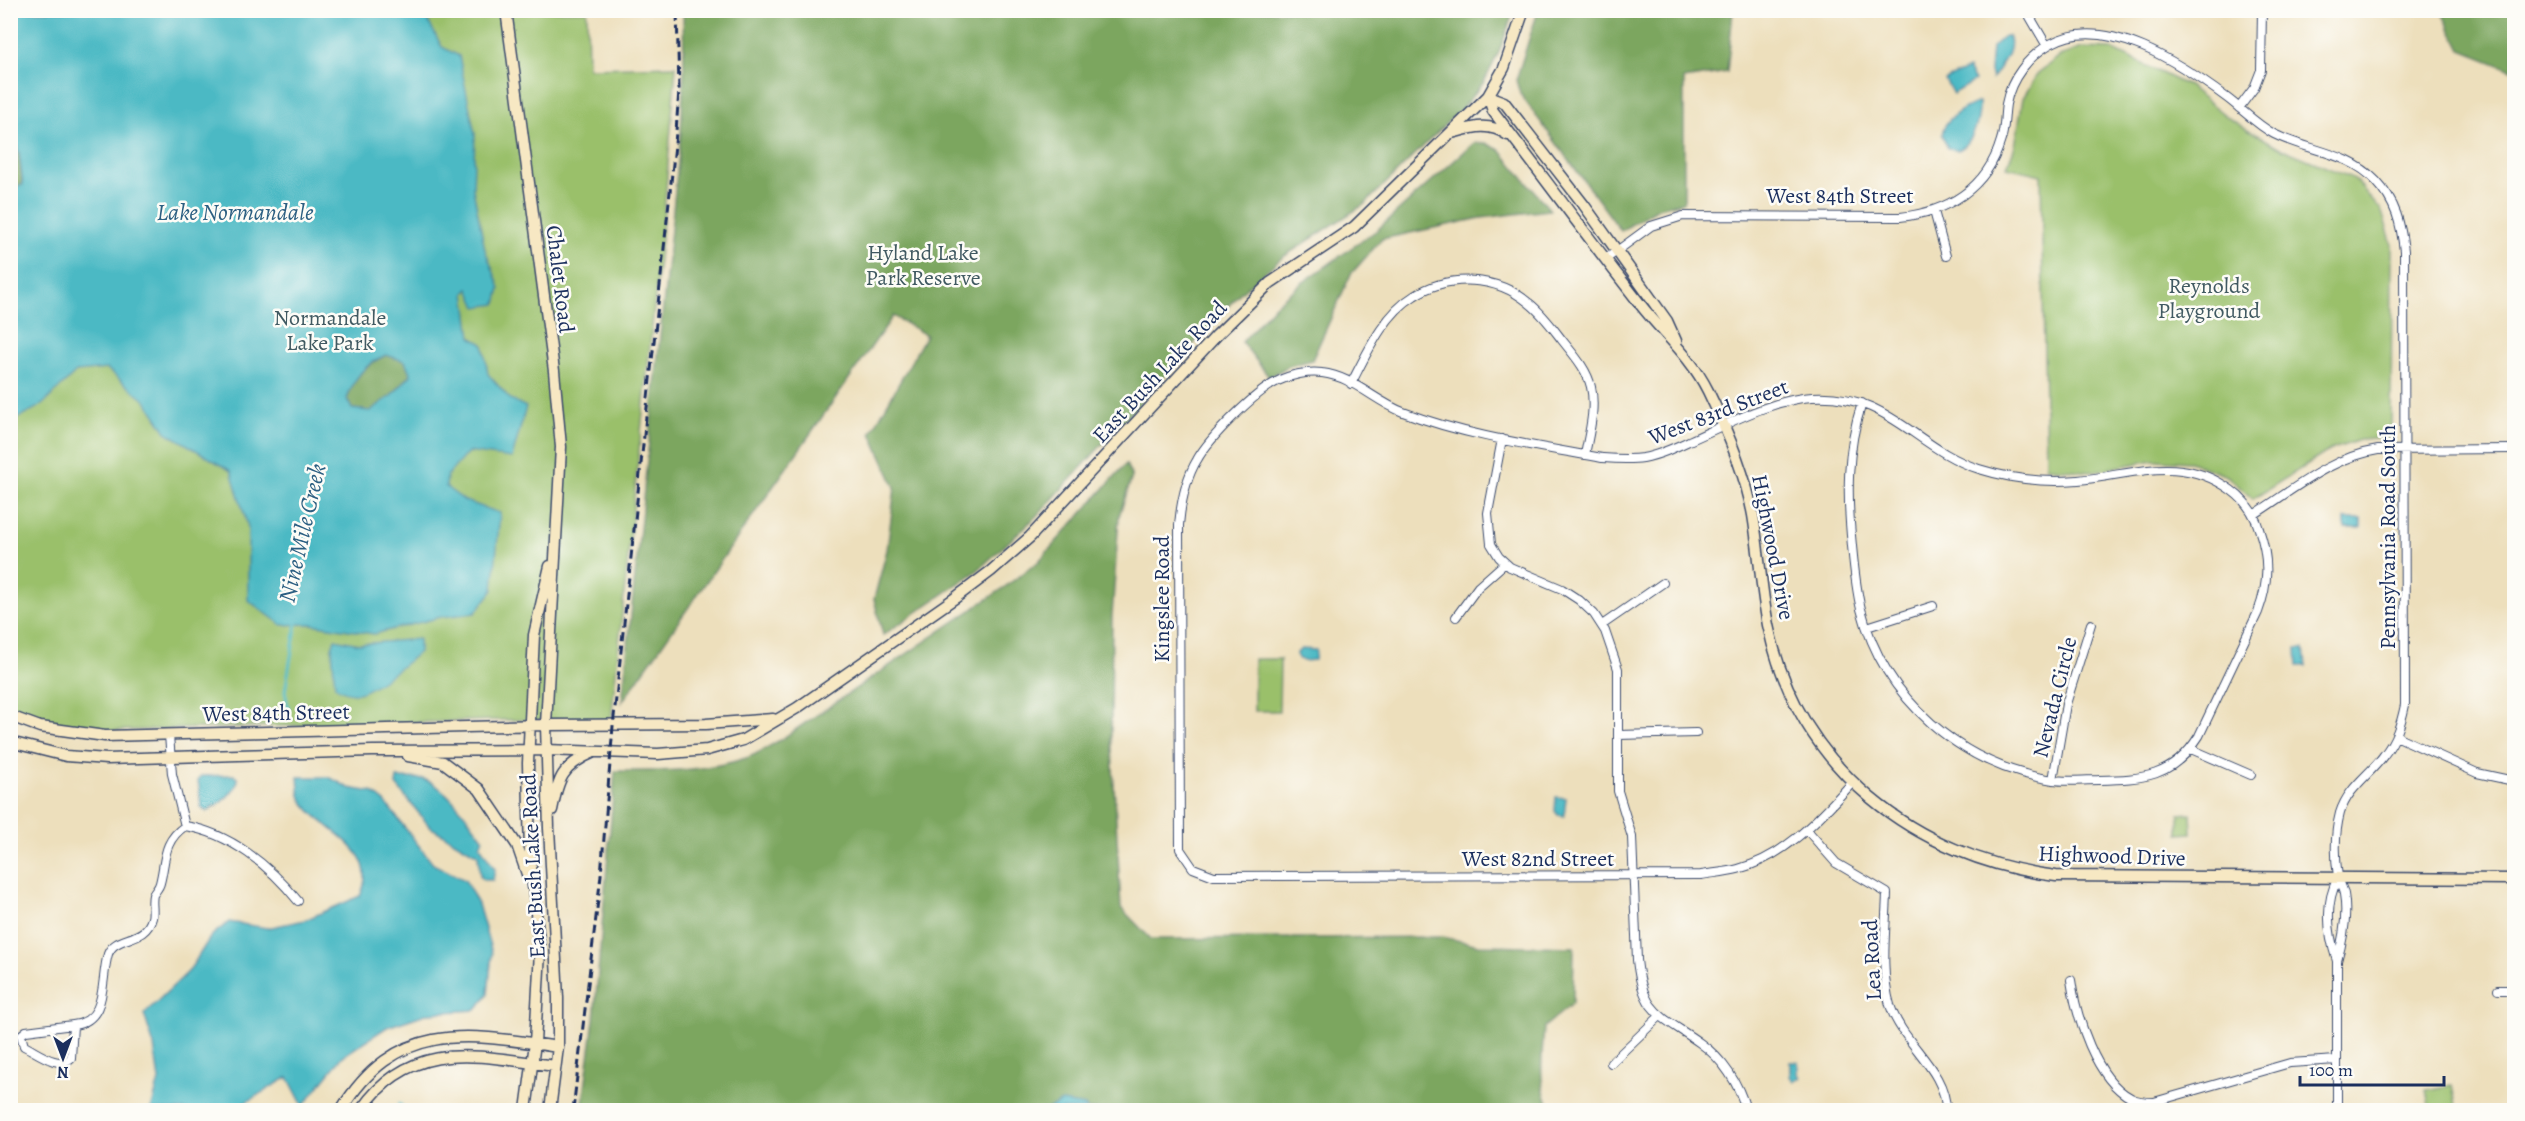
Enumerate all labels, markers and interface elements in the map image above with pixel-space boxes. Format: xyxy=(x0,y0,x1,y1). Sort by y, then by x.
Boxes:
street label: West 84th Street xyxy=(1765,181,1914,211)
water label: Lake Normandale xyxy=(156,196,314,228)
street label: Chalet Road xyxy=(539,223,582,335)
park label: Hyland Lake Park Reserve xyxy=(865,238,981,293)
park label: Reynolds Playground xyxy=(2158,271,2261,326)
street label: East Bush Lake Road xyxy=(1086,294,1234,450)
park label: Normandale Lake Park xyxy=(274,303,386,358)
street label: West 83rd Street xyxy=(1643,372,1793,453)
street label: Pennsylvania Road South xyxy=(2373,424,2403,649)
water label: Nine Mile Creek xyxy=(271,460,334,605)
street label: Highwood Drive xyxy=(1744,472,1802,622)
street label: Kingslee Road xyxy=(1147,535,1177,663)
street label: Nevada Circle xyxy=(2025,634,2084,761)
street label: West 84th Street xyxy=(201,697,350,729)
street label: East Bush Lake Road xyxy=(513,773,553,959)
street label: Highwood Drive xyxy=(2038,838,2186,874)
street label: West 82nd Street xyxy=(1461,844,1614,874)
street label: Lea Road xyxy=(1855,918,1889,1001)
north arrow xyxy=(33,1028,93,1088)
scale bar xyxy=(2300,1049,2444,1087)
text: 100 m xyxy=(2309,1058,2353,1082)
text: N xyxy=(57,1061,69,1083)

